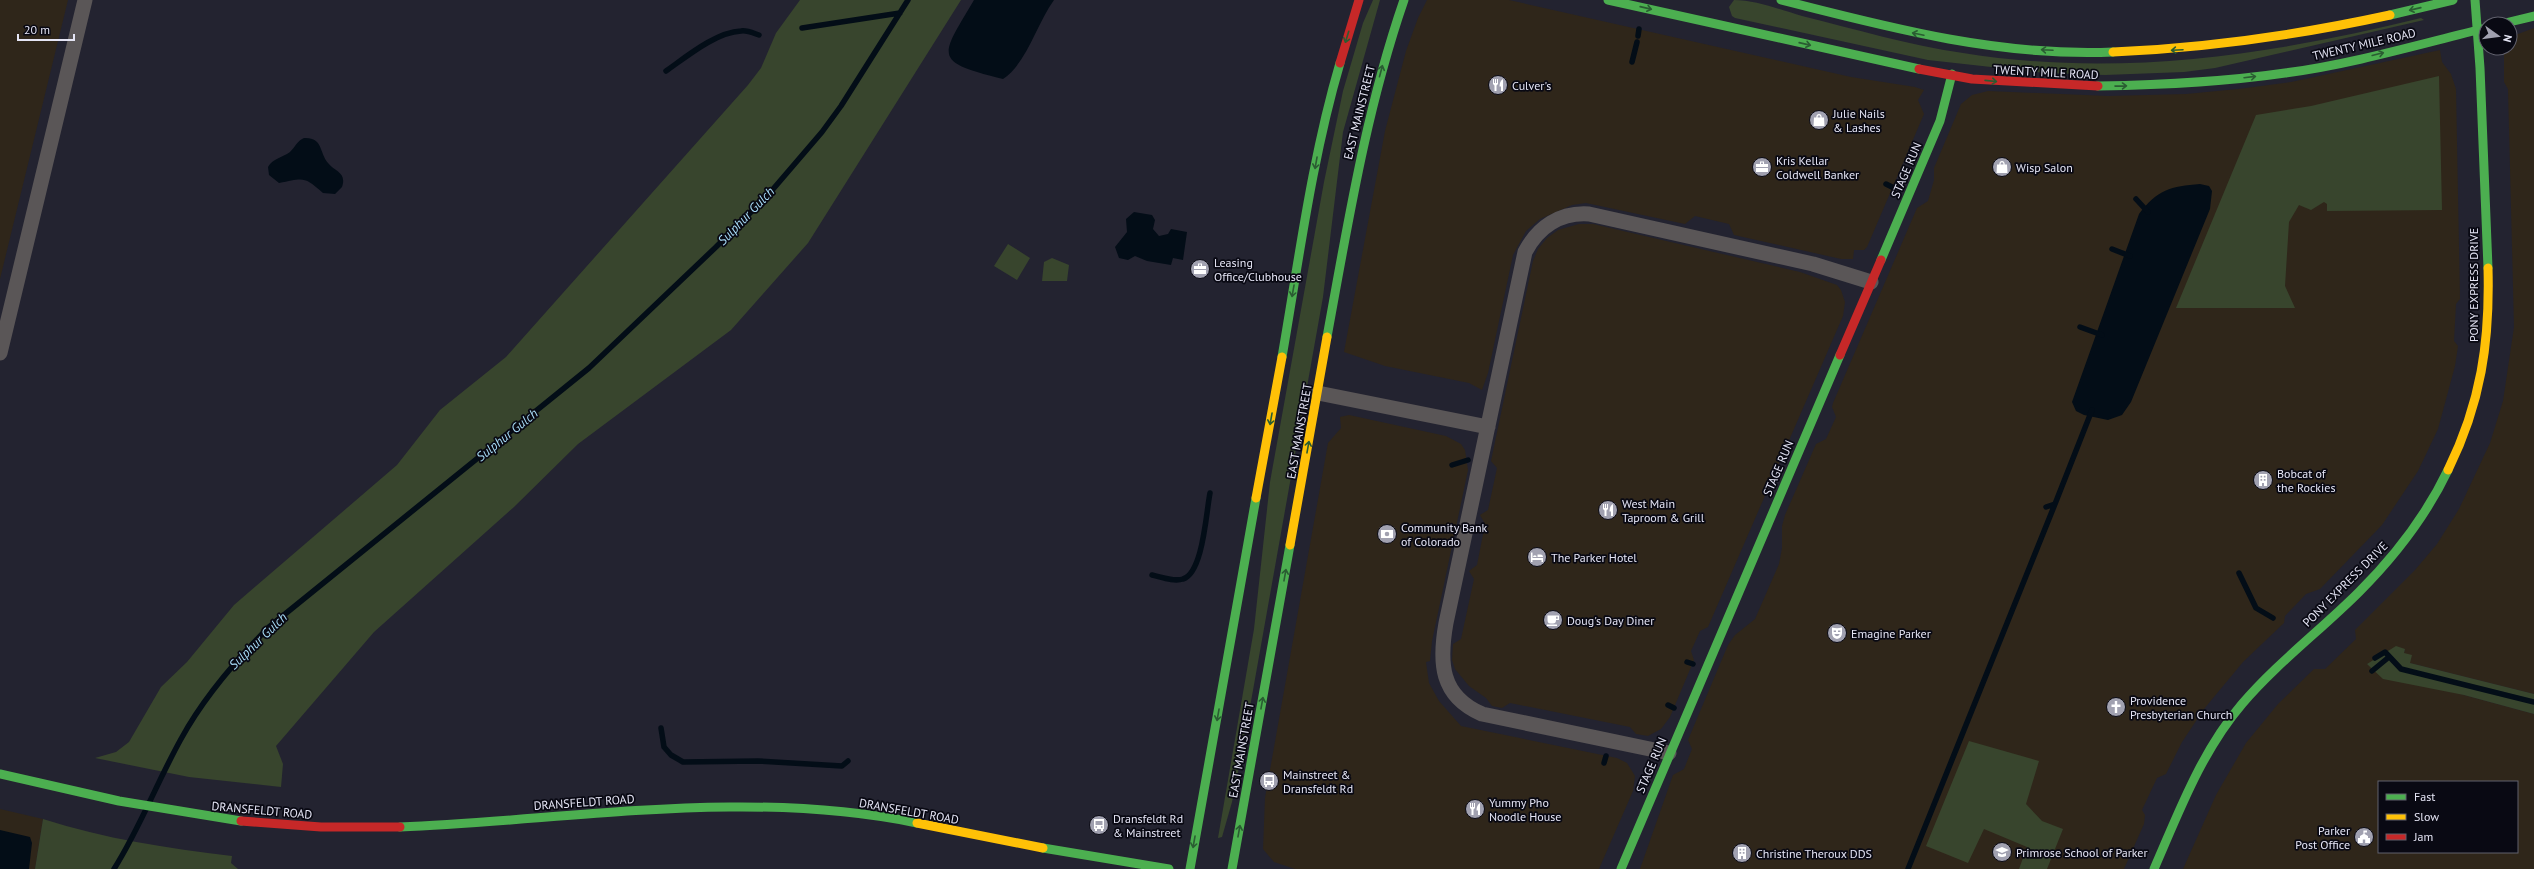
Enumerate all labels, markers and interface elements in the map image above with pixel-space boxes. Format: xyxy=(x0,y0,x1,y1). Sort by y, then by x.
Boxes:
one-way arrow xyxy=(1639,5,1652,13)
one-way arrow xyxy=(2409,6,2422,14)
scale bar xyxy=(18,16,74,42)
north arrow xyxy=(2478,16,2518,56)
text: 20 m xyxy=(24,22,50,37)
street label: TWENTY MILE ROAD xyxy=(2311,25,2417,63)
one-way arrow xyxy=(1912,29,1925,37)
one-way arrow xyxy=(1343,30,1350,43)
text: N xyxy=(2500,33,2515,44)
one-way arrow xyxy=(1798,41,1811,49)
one-way arrow xyxy=(2041,46,2054,54)
one-way arrow xyxy=(2171,46,2184,53)
one-way arrow xyxy=(2371,49,2384,57)
street label: TWENTY MILE ROAD xyxy=(1993,62,2099,82)
street label: EAST MAINSTREET xyxy=(1340,63,1378,161)
one-way arrow xyxy=(1378,64,1385,77)
restaurant icon: Culver's xyxy=(1487,74,1509,96)
one-way arrow xyxy=(2243,74,2256,81)
one-way arrow xyxy=(1984,77,1997,85)
place label: Culver's xyxy=(1512,78,1551,93)
one-way arrow xyxy=(2114,83,2127,90)
place label: Julie Nails & Lashes xyxy=(1832,106,1885,135)
shop icon: Julie Nails & Lashes xyxy=(1808,109,1830,131)
street label: STAGE RUN xyxy=(1888,140,1924,200)
place label: Kris Kellar Coldwell Banker xyxy=(1776,153,1859,182)
one-way arrow xyxy=(1312,156,1320,169)
office icon: Kris Kellar Coldwell Banker xyxy=(1751,156,1773,178)
shop icon: Wisp Salon xyxy=(1991,156,2013,178)
place label: Wisp Salon xyxy=(2016,160,2073,175)
water label: Sulphur Gulch xyxy=(714,183,778,249)
street label: PONY EXPRESS DRIVE xyxy=(2466,228,2481,342)
place label: Leasing Office/Clubhouse xyxy=(1214,255,1302,284)
office icon: Leasing Office/Clubhouse xyxy=(1189,258,1211,280)
one-way arrow xyxy=(1289,284,1297,297)
street label: EAST MAINSTREET xyxy=(1283,382,1315,480)
water label: Sulphur Gulch xyxy=(473,405,541,465)
one-way arrow xyxy=(1267,412,1275,425)
street label: STAGE RUN xyxy=(1760,438,1796,498)
one-way arrow xyxy=(1305,441,1313,454)
place label: Bobcat of the Rockies xyxy=(2277,466,2335,495)
building icon: Bobcat of the Rockies xyxy=(2252,469,2274,491)
place label: West Main Taproom & Grill xyxy=(1622,496,1705,525)
restaurant icon: West Main Taproom & Grill xyxy=(1597,499,1619,521)
place label: Community Bank of Colorado xyxy=(1401,520,1488,549)
bank icon: Community Bank of Colorado xyxy=(1376,523,1398,545)
street label: PONY EXPRESS DRIVE xyxy=(2299,538,2391,630)
hotel icon: The Parker Hotel xyxy=(1526,546,1548,568)
place label: The Parker Hotel xyxy=(1551,550,1637,565)
one-way arrow xyxy=(1282,569,1290,582)
water label: Sulphur Gulch xyxy=(225,609,291,673)
cafe icon: Doug's Day Diner xyxy=(1542,609,1564,631)
place label: Doug's Day Diner xyxy=(1567,613,1654,628)
theatre icon: Emagine Parker xyxy=(1826,622,1848,644)
place label: Emagine Parker xyxy=(1851,626,1931,641)
place label: Providence Presbyterian Church xyxy=(2130,693,2232,722)
church icon: Providence Presbyterian Church xyxy=(2105,696,2127,718)
one-way arrow xyxy=(1258,697,1266,710)
street label: EAST MAINSTREET xyxy=(1225,701,1257,799)
one-way arrow xyxy=(1213,708,1221,721)
street label: STAGE RUN xyxy=(1633,735,1669,795)
place label: Mainstreet & Dransfeldt Rd xyxy=(1283,767,1353,796)
bus stop icon: Mainstreet & Dransfeldt Rd xyxy=(1258,770,1280,792)
legend xyxy=(2378,781,2518,853)
text: Fast xyxy=(2414,789,2435,804)
street label: DRANSFELDT ROAD xyxy=(533,791,635,813)
street label: DRANSFELDT ROAD xyxy=(858,795,960,827)
place label: Yummy Pho Noodle House xyxy=(1489,795,1561,824)
street label: DRANSFELDT ROAD xyxy=(211,798,313,822)
restaurant icon: Yummy Pho Noodle House xyxy=(1464,798,1486,820)
text: Slow xyxy=(2414,809,2439,824)
place label: Dransfeldt Rd & Mainstreet xyxy=(1113,811,1183,840)
bus stop icon: Dransfeldt Rd & Mainstreet xyxy=(1088,814,1110,836)
place label: Parker Post Office xyxy=(2295,823,2350,852)
one-way arrow xyxy=(1235,824,1243,837)
public building icon: Parker Post Office xyxy=(2353,826,2375,848)
text: Jam xyxy=(2413,829,2433,844)
one-way arrow xyxy=(1190,836,1198,849)
school or university icon: Primrose School of Parker xyxy=(1991,841,2013,863)
building icon: Christine Theroux DDS xyxy=(1731,842,1753,864)
place label: Primrose School of Parker xyxy=(2016,845,2148,860)
place label: Christine Theroux DDS xyxy=(1756,846,1872,861)

